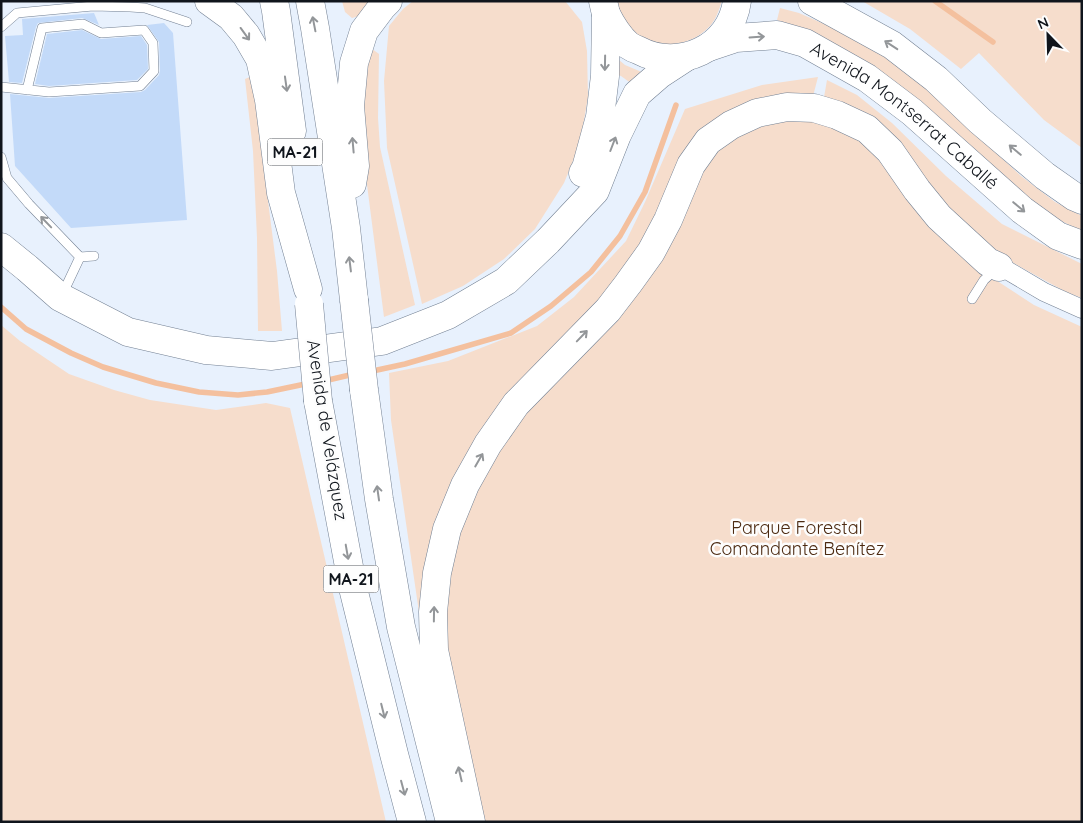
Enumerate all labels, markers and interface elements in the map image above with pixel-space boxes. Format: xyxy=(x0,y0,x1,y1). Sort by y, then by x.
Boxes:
north arrow xyxy=(1023,10,1073,60)
text: N xyxy=(1035,13,1051,33)
one-way arrow xyxy=(309,17,319,33)
one-way arrow xyxy=(240,27,250,41)
one-way arrow xyxy=(748,32,764,41)
street label: Avenida Montserrat Caballé xyxy=(806,36,1003,194)
one-way arrow xyxy=(884,40,898,51)
one-way arrow xyxy=(600,54,610,71)
one-way arrow xyxy=(281,76,291,92)
one-way arrow xyxy=(348,137,358,153)
one-way arrow xyxy=(609,137,618,152)
road number: MA-21 xyxy=(268,138,322,166)
one-way arrow xyxy=(1009,145,1022,156)
one-way arrow xyxy=(1012,202,1025,213)
one-way arrow xyxy=(40,215,52,228)
one-way arrow xyxy=(345,256,355,272)
one-way arrow xyxy=(576,330,588,342)
street label: Avenida de Velázquez xyxy=(302,338,353,522)
one-way arrow xyxy=(474,454,484,468)
one-way arrow xyxy=(373,485,383,501)
park label: Parque Forestal Comandante Benítez xyxy=(710,516,884,560)
one-way arrow xyxy=(342,544,352,560)
road number: MA-21 xyxy=(324,566,378,592)
one-way arrow xyxy=(429,607,438,623)
one-way arrow xyxy=(379,702,388,718)
one-way arrow xyxy=(455,767,464,783)
one-way arrow xyxy=(399,780,409,796)

